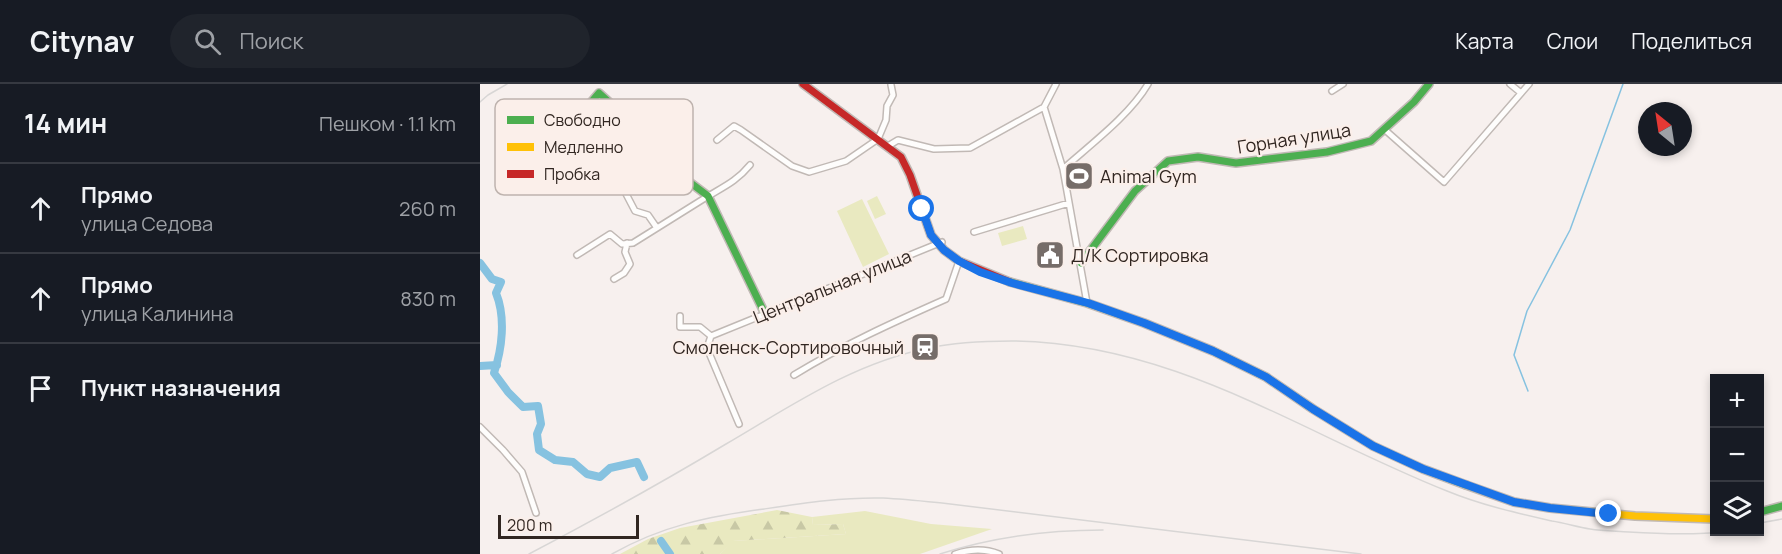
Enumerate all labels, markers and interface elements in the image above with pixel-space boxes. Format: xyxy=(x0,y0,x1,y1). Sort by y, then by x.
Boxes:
search box xyxy=(170,14,590,68)
text: Citynav xyxy=(30,22,134,60)
icon: search xyxy=(191,25,224,58)
text: Поиск xyxy=(239,26,303,56)
text: Карта xyxy=(1455,27,1514,55)
text: Слои xyxy=(1547,27,1598,55)
text: Поделиться xyxy=(1631,27,1752,55)
legend xyxy=(495,99,693,195)
north arrow xyxy=(1638,102,1692,156)
text: 14 мин xyxy=(24,105,107,141)
text: Свободно xyxy=(544,109,621,131)
text: Пешком · 1.1 km xyxy=(319,110,456,137)
street label: Горная улица xyxy=(1236,117,1352,159)
text: Медленно xyxy=(544,136,623,158)
sports icon: Animal Gym xyxy=(1063,160,1095,192)
text: Пробка xyxy=(544,163,600,185)
place label: Animal Gym xyxy=(1100,164,1197,188)
text: Прямо xyxy=(81,180,153,210)
icon: ahead xyxy=(24,192,57,225)
text: 260 m xyxy=(399,195,456,222)
route start xyxy=(908,195,934,221)
text: улица Седова xyxy=(81,210,213,237)
public building icon: Д/К Сортировка xyxy=(1034,239,1066,271)
street label: Центральная улица xyxy=(749,243,915,329)
place label: Д/К Сортировка xyxy=(1071,243,1209,267)
text: Прямо xyxy=(81,270,153,300)
icon: ahead xyxy=(24,282,57,315)
text: 830 m xyxy=(400,285,456,312)
text: улица Калинина xyxy=(81,300,234,327)
station icon: Смоленск-Сортировочный xyxy=(909,331,941,363)
place label: Смоленск-Сортировочный xyxy=(673,335,904,359)
icon: arrive xyxy=(24,372,57,405)
text: Пункт назначения xyxy=(81,373,281,403)
map controls xyxy=(1710,374,1764,536)
button: + xyxy=(1710,374,1764,428)
button: − xyxy=(1710,428,1764,482)
button: layers xyxy=(1710,482,1764,536)
route end xyxy=(1595,500,1621,526)
scale bar xyxy=(498,512,639,540)
text: 200 m xyxy=(507,514,552,536)

